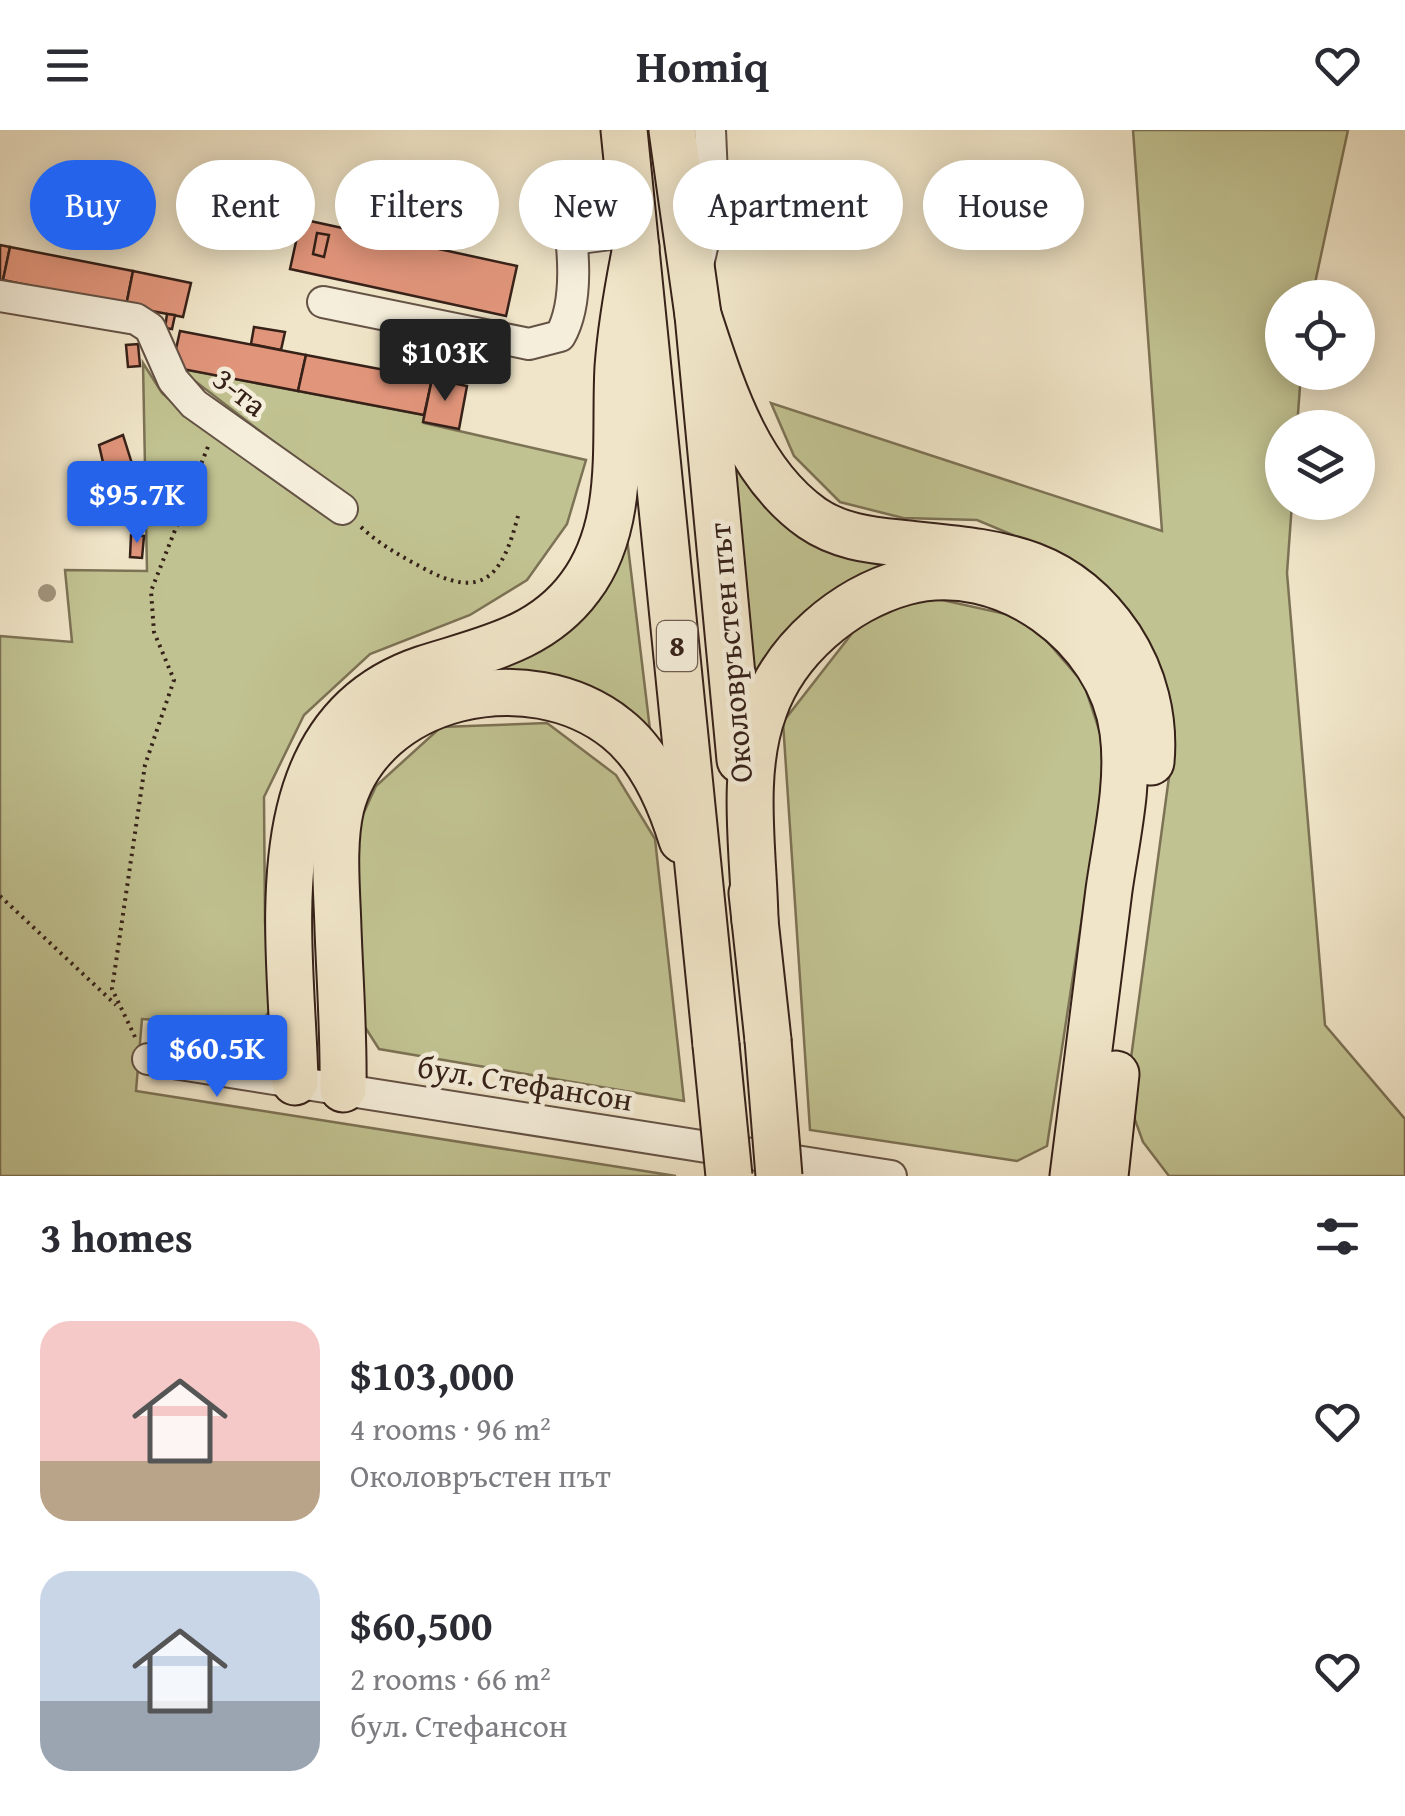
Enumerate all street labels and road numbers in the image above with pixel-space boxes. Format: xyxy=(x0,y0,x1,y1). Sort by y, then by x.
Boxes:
street label: 3-та xyxy=(203,356,278,428)
street label: Околовръстен път xyxy=(695,521,764,785)
road number: 8 xyxy=(657,621,697,671)
street label: бул. Стефансон xyxy=(414,1042,636,1123)

